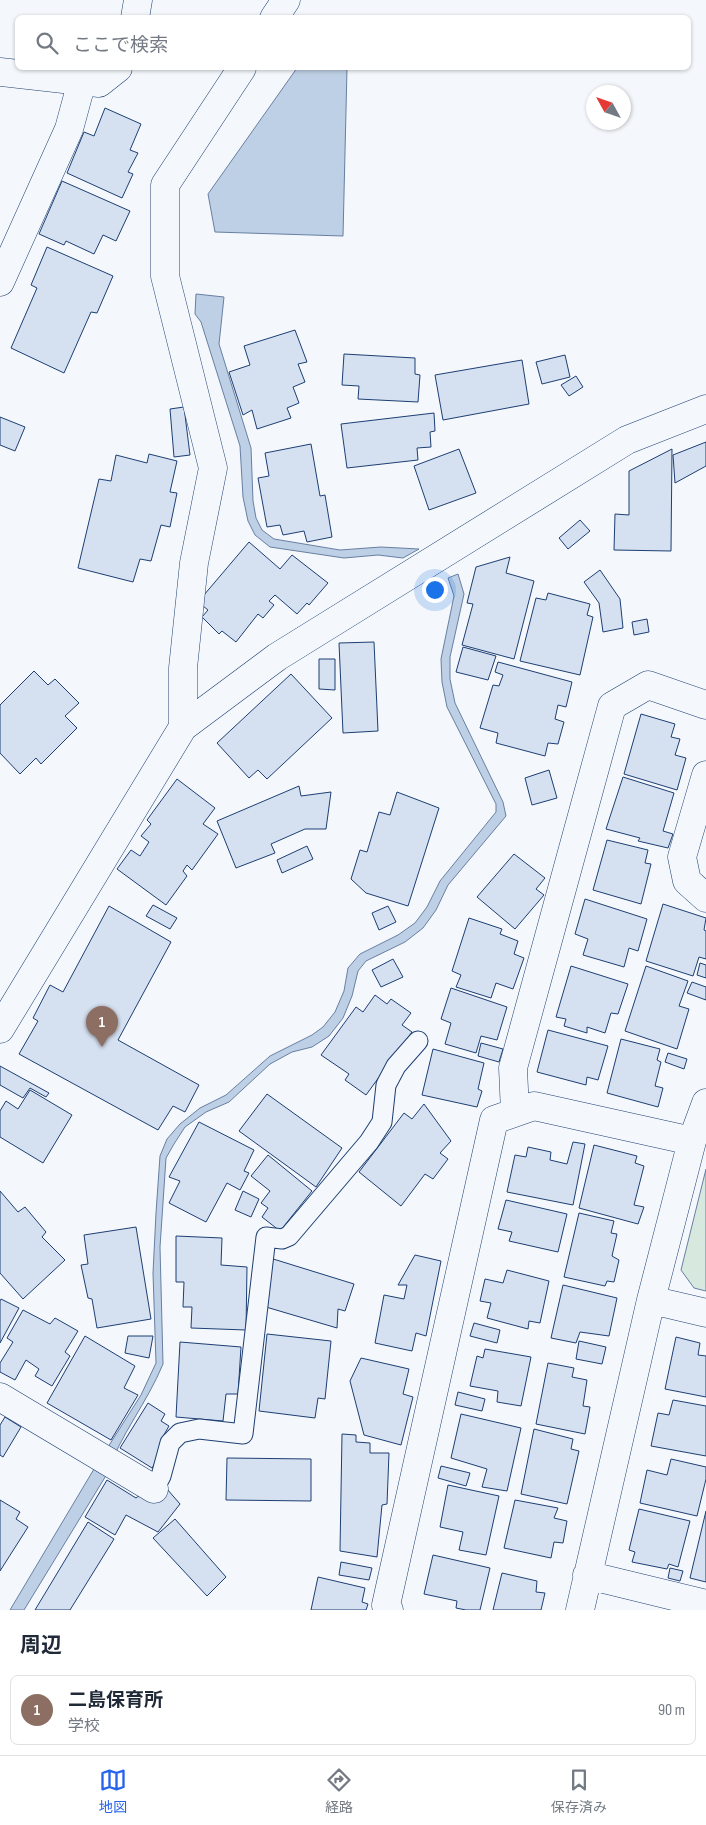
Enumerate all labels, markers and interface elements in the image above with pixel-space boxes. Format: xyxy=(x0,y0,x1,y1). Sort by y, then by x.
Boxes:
search box xyxy=(15,15,691,70)
icon: search xyxy=(33,29,61,57)
text: ここで検索 xyxy=(73,34,168,57)
north arrow xyxy=(586,85,631,130)
your location xyxy=(422,577,448,603)
pin: 1 xyxy=(86,1006,118,1047)
text: 周辺 xyxy=(20,1633,62,1658)
text: 二島保育所 xyxy=(68,1689,163,1712)
text: 1 xyxy=(34,1701,40,1720)
text: 90 m xyxy=(658,1701,685,1720)
text: 学校 xyxy=(68,1717,100,1736)
tab: 地図 xyxy=(99,1766,127,1816)
tab: 経路 xyxy=(325,1766,353,1816)
tab: 保存済み xyxy=(551,1766,607,1816)

